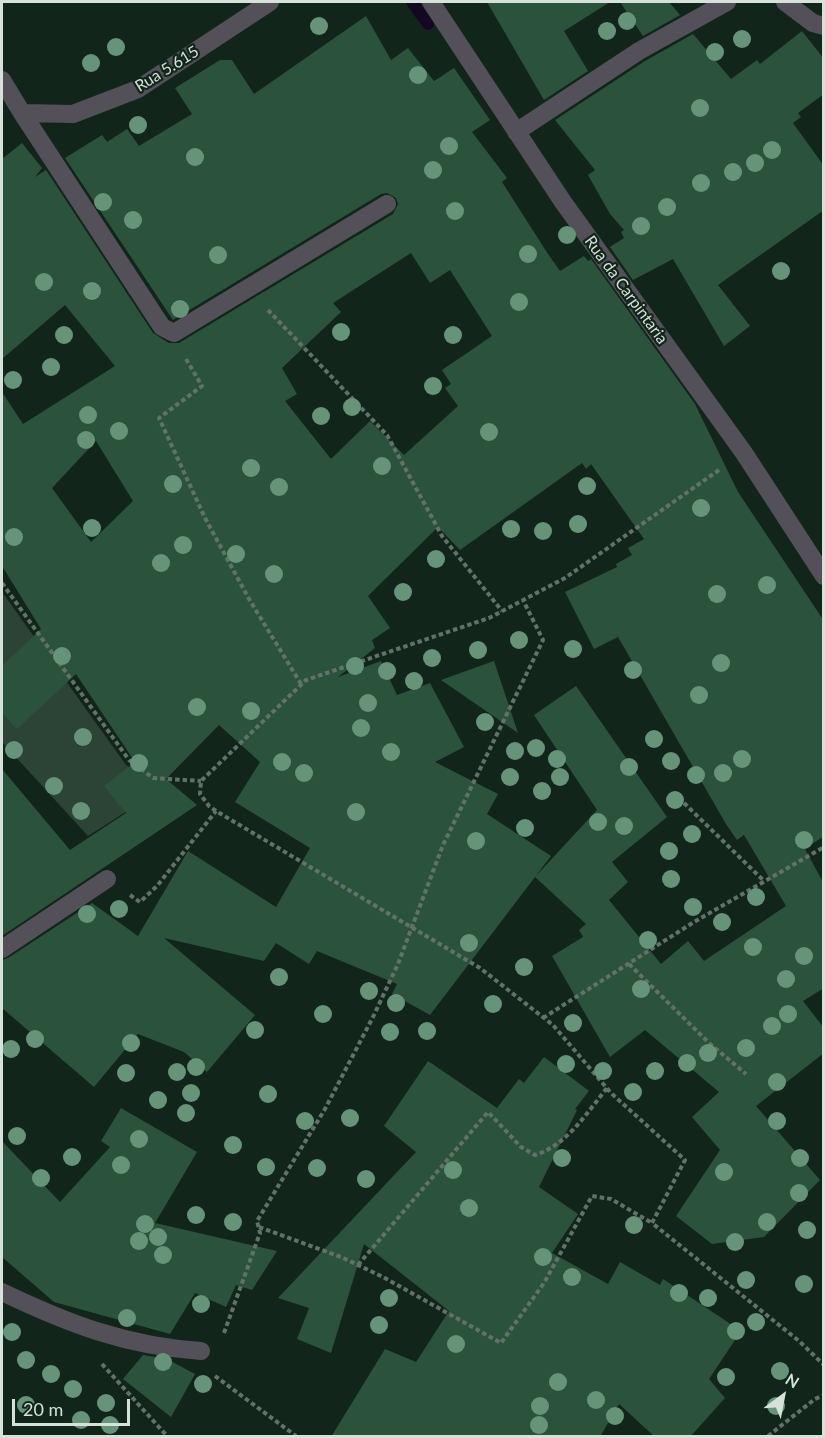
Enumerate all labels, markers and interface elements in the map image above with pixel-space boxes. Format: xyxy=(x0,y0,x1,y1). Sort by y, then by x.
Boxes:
street label: Rua 5.615 xyxy=(132,42,202,96)
street label: Rua da Carpintaria xyxy=(580,232,672,348)
north arrow xyxy=(753,1366,813,1426)
text: N xyxy=(783,1369,803,1392)
scale bar xyxy=(15,1387,134,1425)
text: 20 m xyxy=(23,1398,63,1420)

